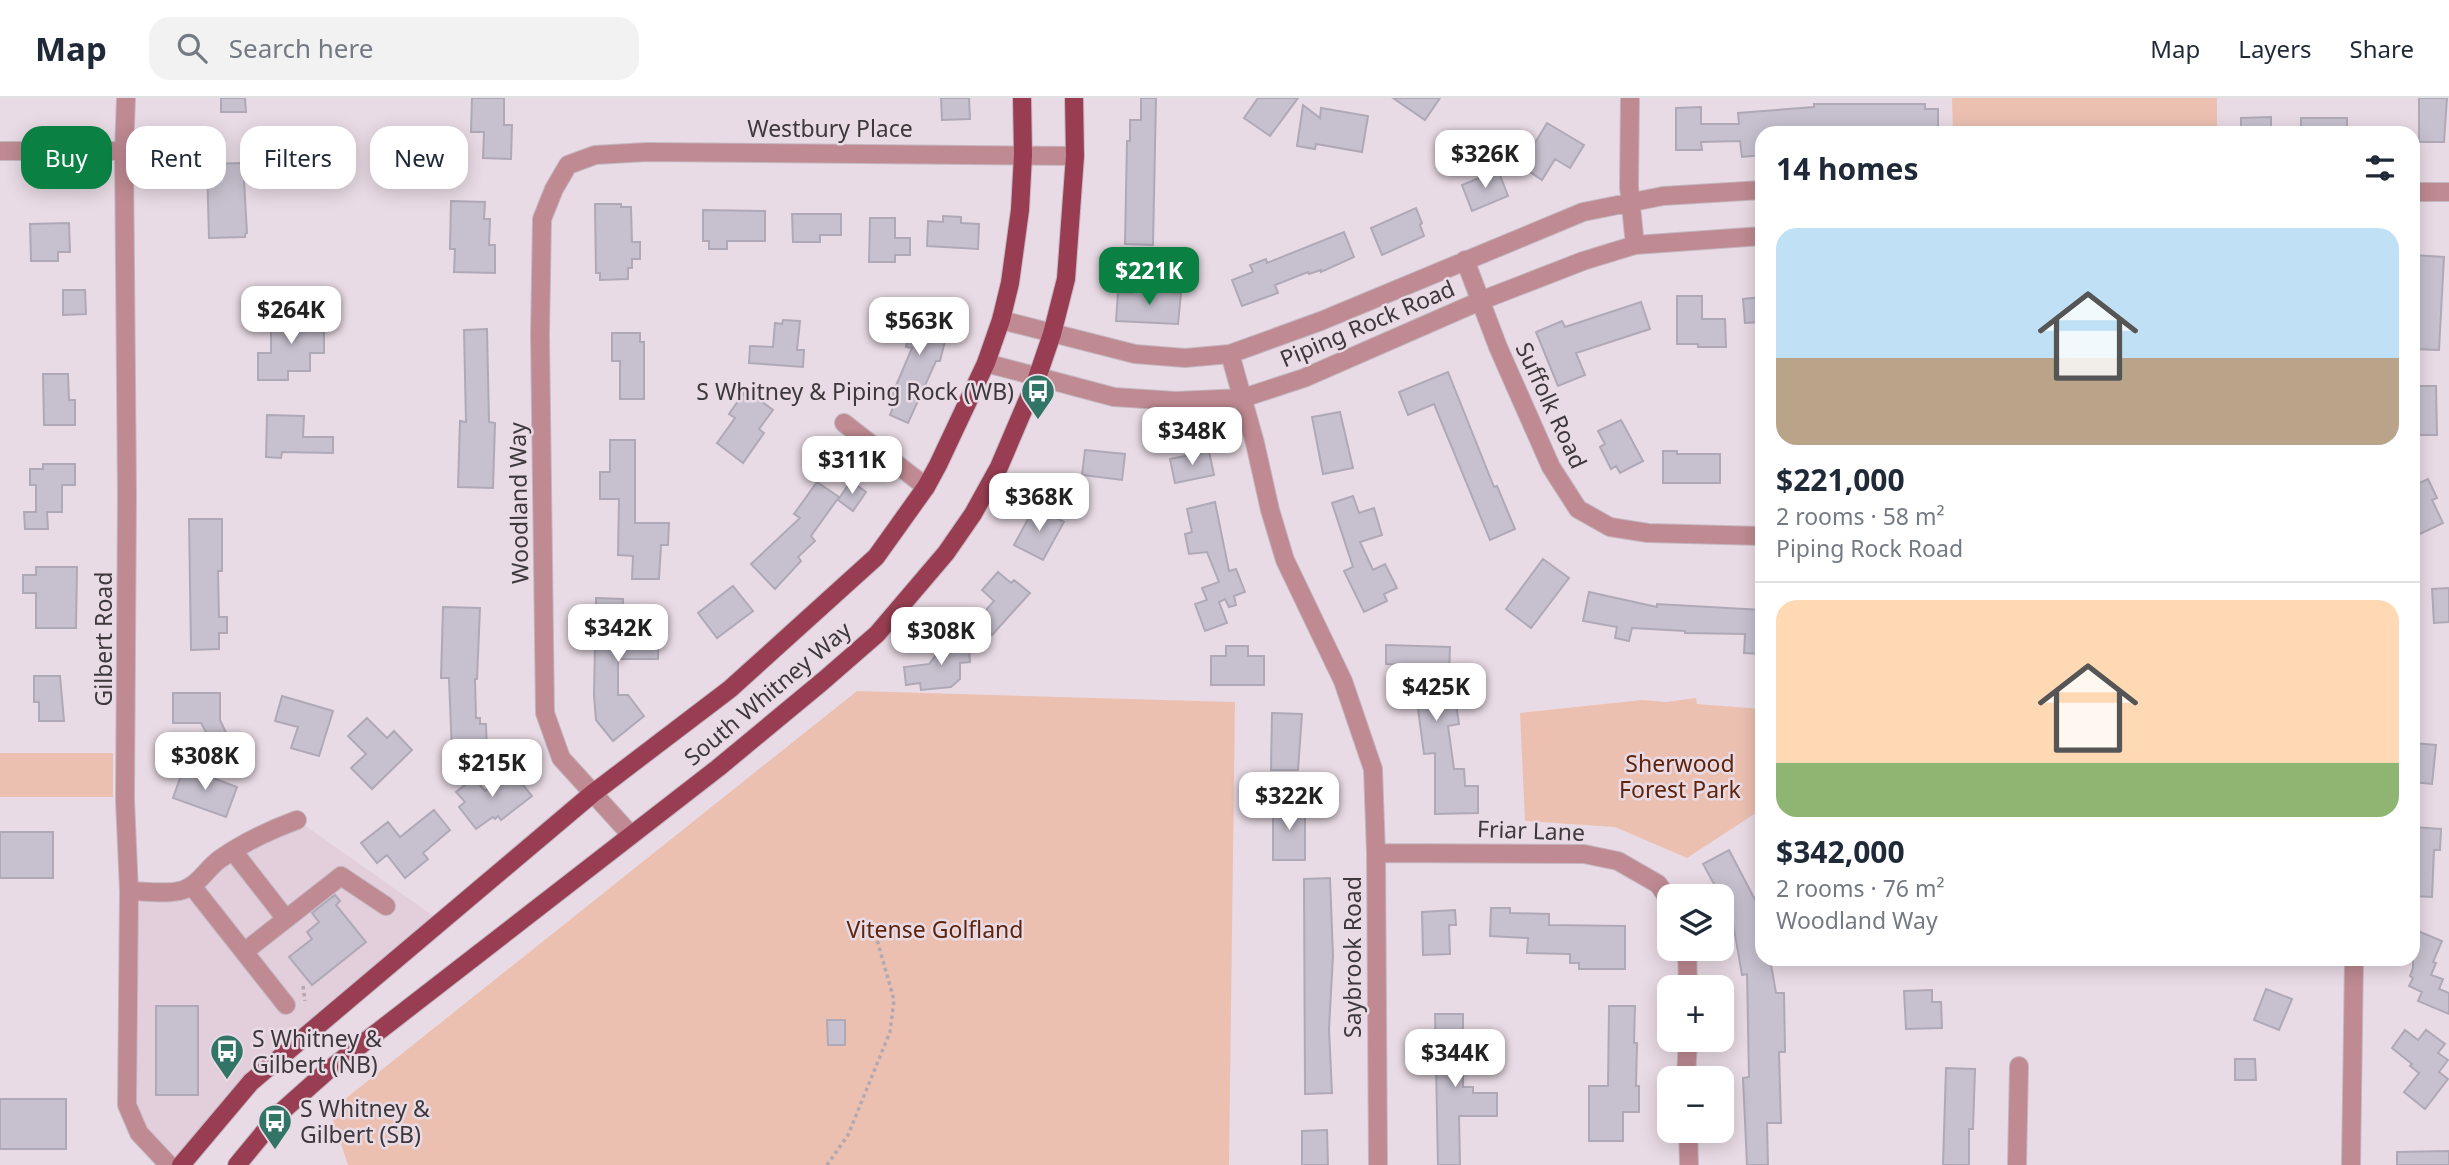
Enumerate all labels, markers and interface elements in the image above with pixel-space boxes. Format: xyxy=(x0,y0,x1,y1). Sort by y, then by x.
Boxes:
search box xyxy=(149,17,639,80)
text: Map xyxy=(35,26,107,71)
icon: search xyxy=(173,29,211,67)
text: Search here xyxy=(229,30,373,66)
text: Map xyxy=(2150,32,2200,65)
text: Layers xyxy=(2238,32,2312,65)
text: Share xyxy=(2350,32,2414,65)
street label: Westbury Place xyxy=(747,112,913,144)
chip: Buy xyxy=(21,126,112,189)
chip: Rent xyxy=(126,126,226,189)
chip: Filters xyxy=(240,126,356,189)
chip: New xyxy=(370,126,468,189)
pin: $326K xyxy=(1436,130,1534,190)
text: $326K xyxy=(1451,137,1519,169)
text: 14 homes xyxy=(1776,148,1919,189)
icon: filters xyxy=(2361,149,2399,187)
pin: $221K xyxy=(1100,248,1198,307)
text: $221K xyxy=(1115,254,1183,286)
street label: Piping Rock Road xyxy=(1275,272,1459,374)
icon: home xyxy=(2025,273,2151,399)
pin: $264K xyxy=(242,286,340,346)
text: $264K xyxy=(257,293,325,325)
pin: $563K xyxy=(870,298,968,357)
text: $563K xyxy=(885,304,953,336)
street label: Suffolk Road xyxy=(1509,337,1595,473)
bus stop icon: S Whitney & Piping Rock (WB) xyxy=(1019,372,1057,421)
place label: S Whitney & Piping Rock (WB) xyxy=(696,375,1014,407)
pin: $348K xyxy=(1143,408,1241,467)
text: $348K xyxy=(1158,414,1226,446)
street label: Woodland Way xyxy=(501,422,535,584)
pin: $311K xyxy=(803,436,901,496)
text: $311K xyxy=(818,443,886,475)
text: $221,000 xyxy=(1776,459,1905,500)
pin: $368K xyxy=(990,474,1088,533)
text: $368K xyxy=(1005,480,1073,512)
text: 2 rooms · 58 m² xyxy=(1776,500,1945,532)
text: Piping Rock Road xyxy=(1776,532,1963,564)
street label: Gilbert Road xyxy=(87,572,119,706)
pin: $342K xyxy=(569,604,667,664)
pin: $308K xyxy=(892,608,990,667)
text: $342K xyxy=(584,611,652,643)
street label: South Whitney Way xyxy=(677,613,858,772)
text: $308K xyxy=(907,614,975,646)
icon: home xyxy=(2025,645,2151,771)
pin: $425K xyxy=(1387,664,1485,723)
text: $425K xyxy=(1402,670,1470,702)
pin: $308K xyxy=(156,732,254,792)
text: $308K xyxy=(171,739,239,771)
pin: $215K xyxy=(443,740,541,799)
text: $215K xyxy=(458,746,526,778)
park label: Sherwood Forest Park xyxy=(1619,747,1742,805)
pin: $322K xyxy=(1240,772,1338,832)
text: $322K xyxy=(1255,779,1323,811)
street label: Friar Lane xyxy=(1477,812,1585,848)
text: $342,000 xyxy=(1776,831,1905,872)
text: 2 rooms · 76 m² xyxy=(1776,872,1945,904)
street label: Saybrook Road xyxy=(1336,876,1368,1038)
map controls xyxy=(1657,884,1734,1143)
button: layers xyxy=(1657,884,1734,961)
text: Woodland Way xyxy=(1776,904,1938,936)
park label: Vitense Golfland xyxy=(847,913,1023,945)
button: + xyxy=(1657,975,1734,1052)
place label: S Whitney & Gilbert (NB) xyxy=(252,1022,382,1080)
pin: $344K xyxy=(1406,1030,1504,1089)
bus stop icon: S Whitney & Gilbert (NB) xyxy=(208,1032,246,1081)
text: $344K xyxy=(1421,1036,1489,1068)
button: − xyxy=(1657,1066,1734,1143)
place label: S Whitney & Gilbert (SB) xyxy=(300,1092,430,1150)
bus stop icon: S Whitney & Gilbert (SB) xyxy=(256,1102,294,1151)

